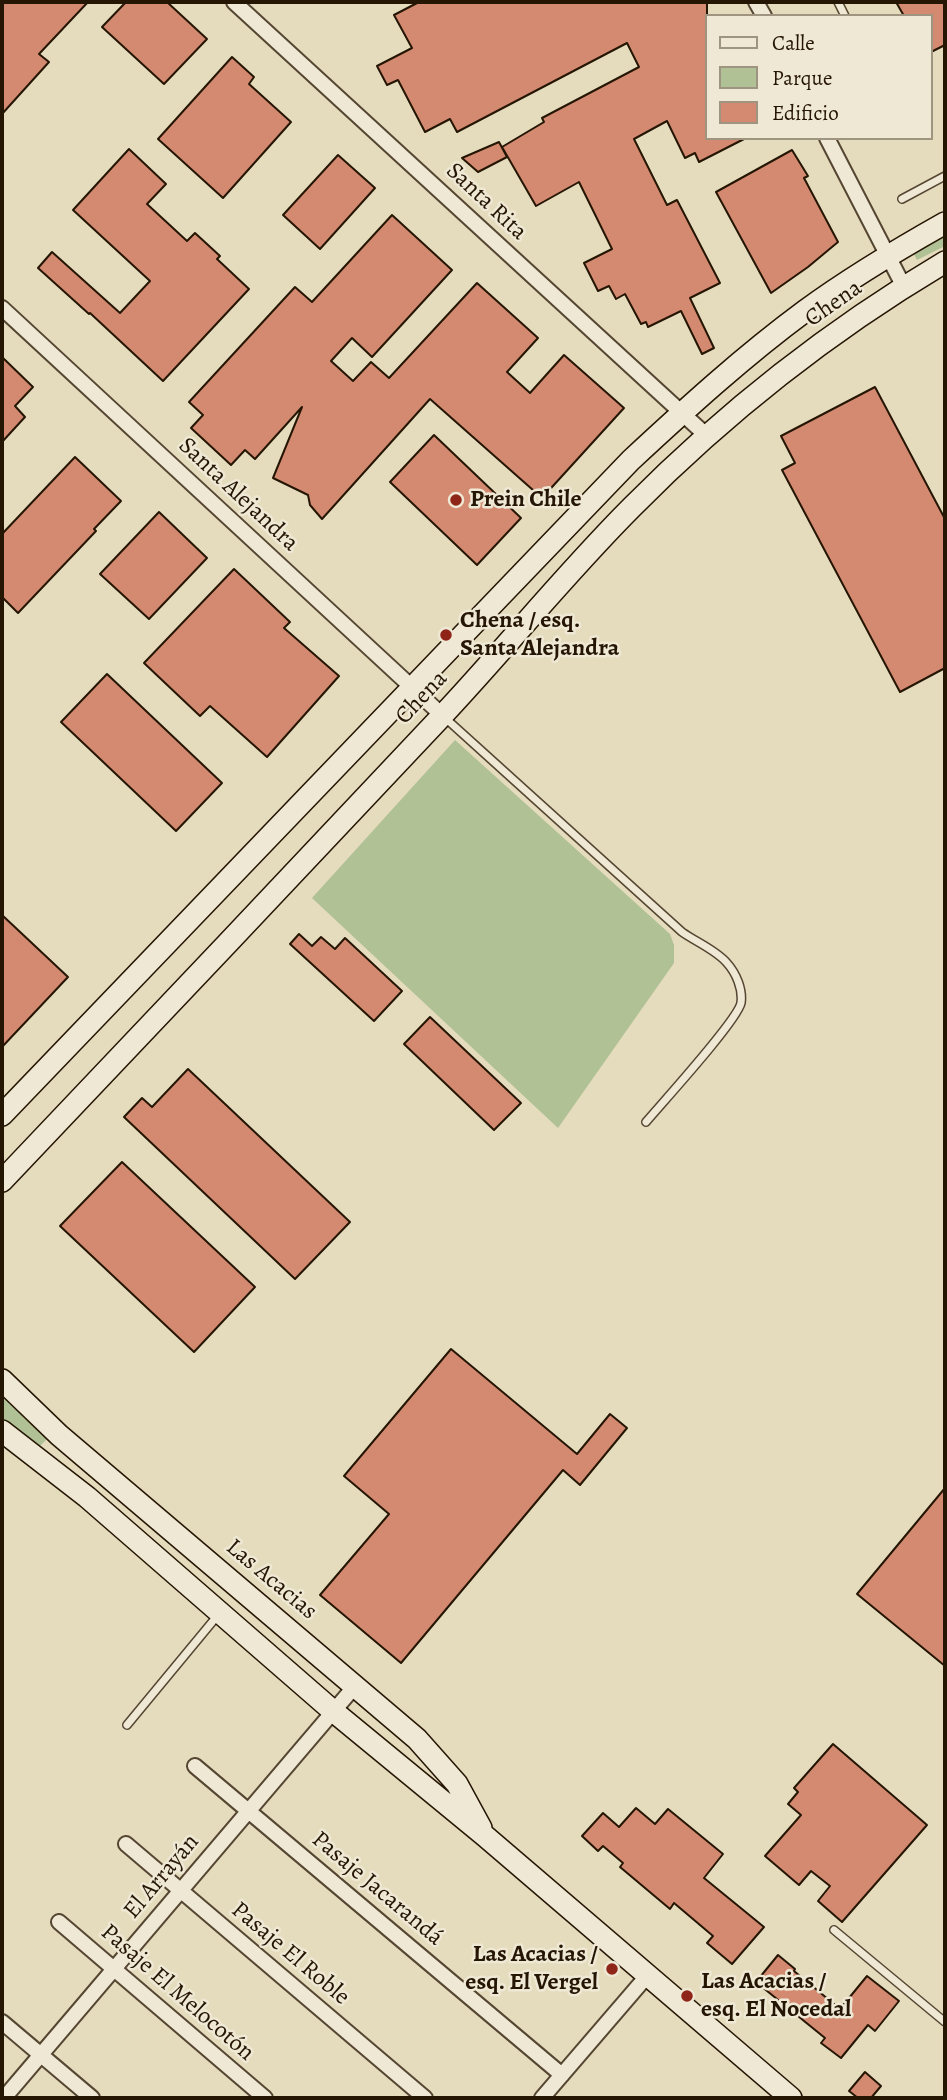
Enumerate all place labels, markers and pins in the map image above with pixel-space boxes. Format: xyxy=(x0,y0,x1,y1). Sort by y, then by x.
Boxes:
place label: Prein Chile xyxy=(470,486,582,514)
marker: Prein Chile xyxy=(448,492,464,508)
place label: Chena / esq. Santa Alejandra xyxy=(460,607,619,663)
marker: Chena / esq. Santa Alejandra xyxy=(438,627,454,643)
place label: Las Acacias / esq. El Vergel xyxy=(465,1941,598,1997)
marker: Las Acacias / esq. El Vergel xyxy=(604,1961,620,1977)
place label: Las Acacias / esq. El Nocedal xyxy=(701,1968,851,2024)
marker: Las Acacias / esq. El Nocedal xyxy=(679,1988,695,2004)

